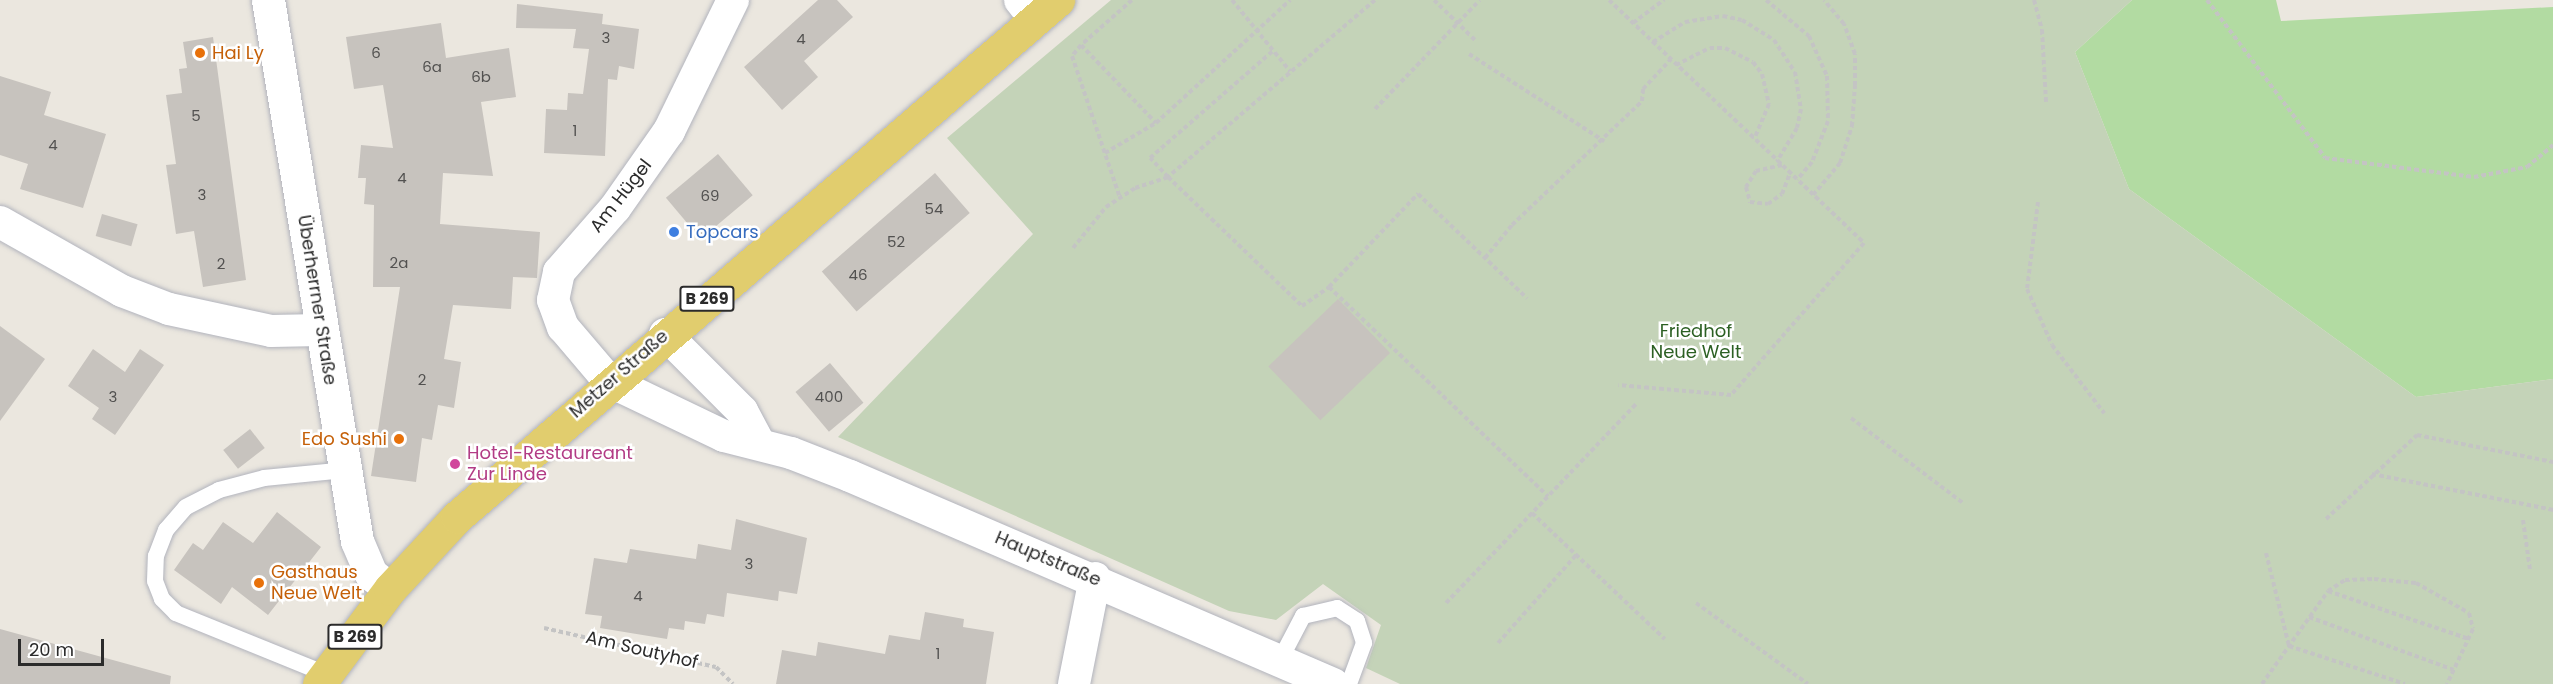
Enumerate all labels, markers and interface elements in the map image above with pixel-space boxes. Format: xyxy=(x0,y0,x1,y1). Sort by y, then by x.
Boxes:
house number: 3 xyxy=(602,29,610,47)
house number: 4 xyxy=(796,30,806,48)
place label: Hai Ly xyxy=(212,42,264,64)
house number: 6 xyxy=(371,44,381,62)
marker: Hai Ly xyxy=(193,46,207,60)
house number: 6a xyxy=(422,58,442,76)
house number: 6b xyxy=(471,68,491,86)
house number: 5 xyxy=(191,107,201,125)
house number: 1 xyxy=(573,122,577,140)
house number: 4 xyxy=(48,136,58,154)
street label: Am Hügel xyxy=(586,155,656,237)
house number: 4 xyxy=(397,169,407,187)
house number: 3 xyxy=(198,186,206,204)
house number: 69 xyxy=(701,187,719,205)
house number: 54 xyxy=(925,200,943,218)
street label: Überherrner Straße xyxy=(293,213,341,387)
place label: Topcars xyxy=(686,221,759,243)
marker: Topcars xyxy=(667,225,681,239)
house number: 52 xyxy=(887,233,905,251)
house number: 2a xyxy=(390,254,408,272)
house number: 2 xyxy=(217,255,225,273)
house number: 46 xyxy=(849,266,867,284)
road number: B 269 xyxy=(678,286,736,312)
park label: Friedhof Neue Welt xyxy=(1650,321,1742,364)
street label: Metzer Straße xyxy=(565,325,673,423)
house number: 2 xyxy=(418,371,426,389)
house number: 3 xyxy=(109,388,117,406)
house number: 400 xyxy=(815,388,843,406)
place label: Edo Sushi xyxy=(302,428,387,450)
marker: Edo Sushi xyxy=(392,432,406,446)
place label: Hotel-Restaureant Zur Linde xyxy=(467,443,633,486)
marker: Hotel-Restaureant Zur Linde xyxy=(448,457,462,471)
street label: Hauptstraße xyxy=(992,527,1104,591)
house number: 3 xyxy=(745,555,753,573)
place label: Gasthaus Neue Welt xyxy=(271,562,362,604)
marker: Gasthaus Neue Welt xyxy=(252,576,266,590)
house number: 4 xyxy=(633,587,643,605)
road number: B 269 xyxy=(326,624,384,650)
scale bar xyxy=(21,627,106,665)
street label: Am Soutyhof xyxy=(584,627,700,673)
text: 20 m xyxy=(29,637,74,662)
house number: 1 xyxy=(936,645,940,663)

